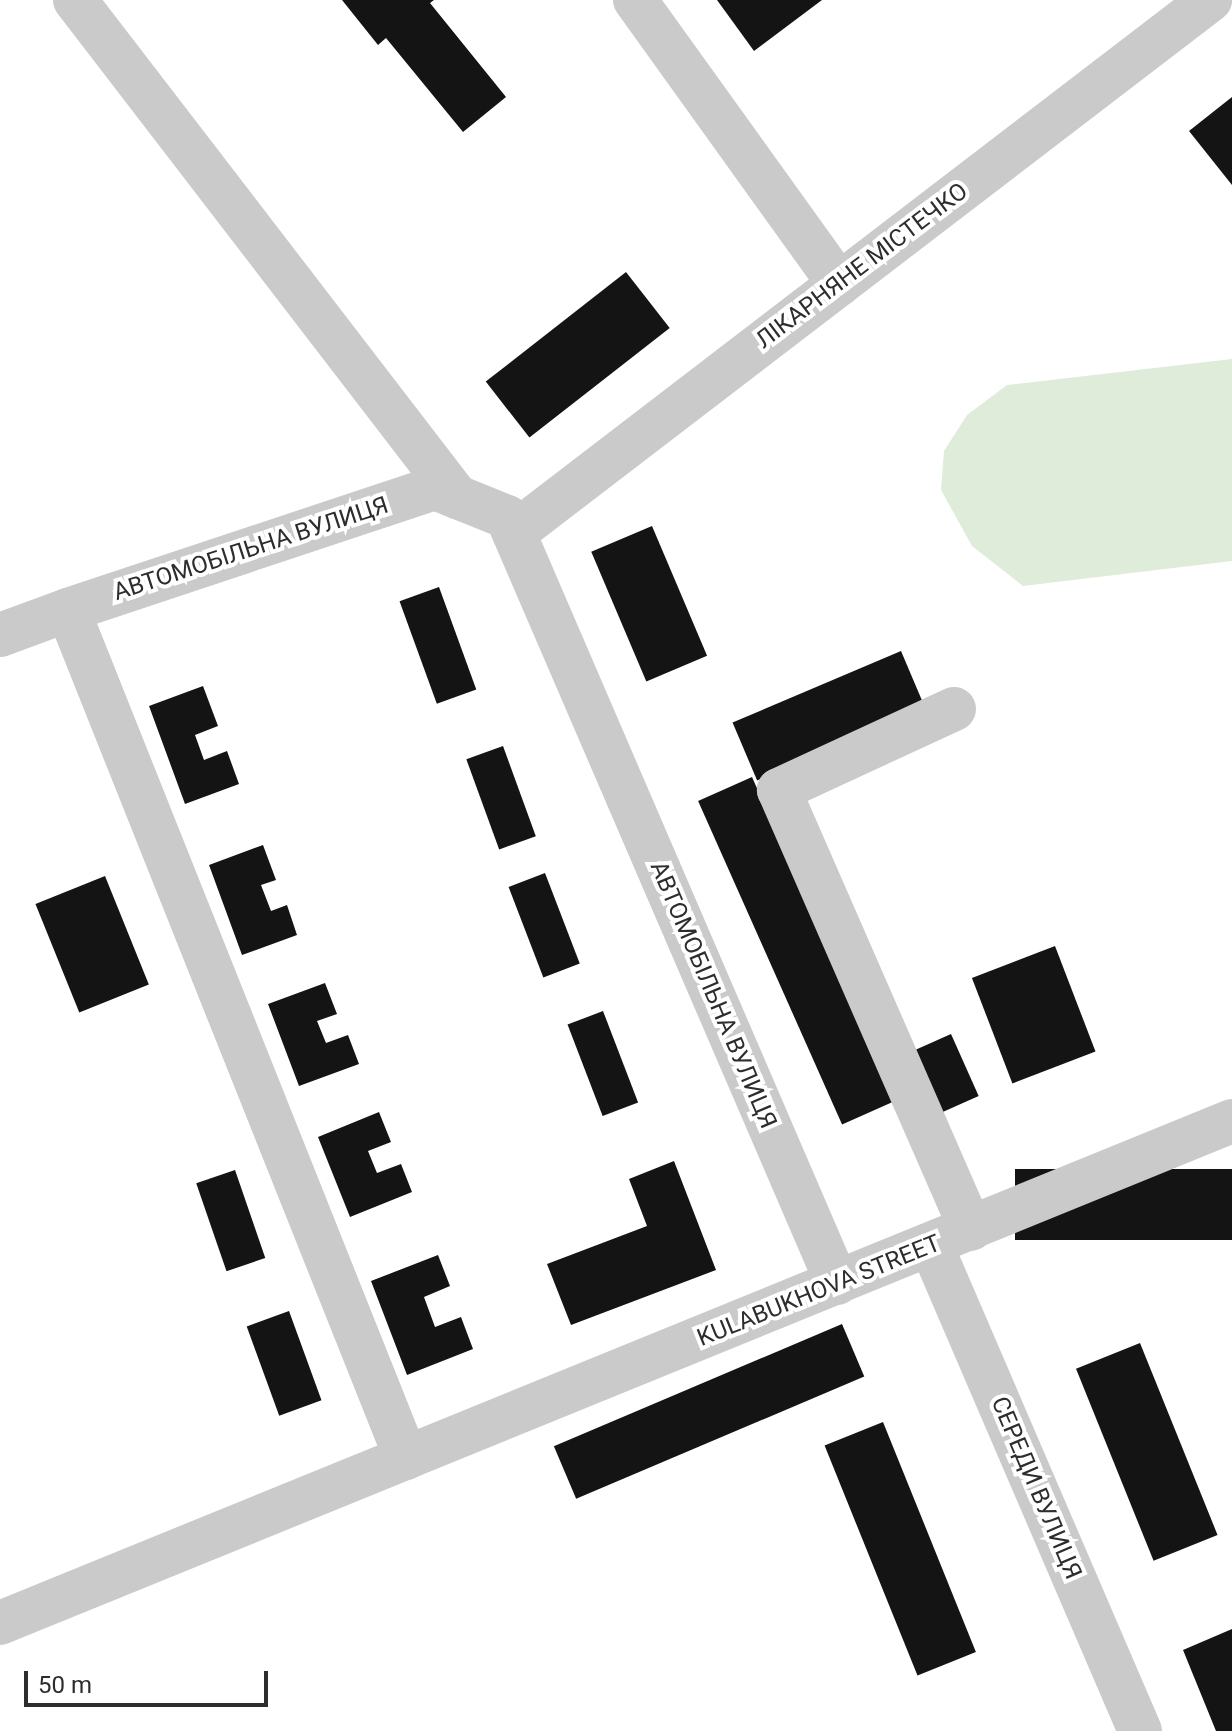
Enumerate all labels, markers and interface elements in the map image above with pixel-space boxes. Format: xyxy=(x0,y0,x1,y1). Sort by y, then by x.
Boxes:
street label: ЛІКАРНЯНЕ МІСТЕЧКО xyxy=(750,177,974,355)
street label: АВТОМОБІЛЬНА ВУЛИЦЯ xyxy=(110,491,392,607)
street label: АВТОМОБІЛЬНА ВУЛИЦЯ xyxy=(644,857,782,1133)
street label: KULABUKHOVA STREET xyxy=(693,1229,945,1353)
street label: СЕРЕДИ ВУЛИЦЯ xyxy=(985,1392,1087,1584)
scale bar xyxy=(28,1655,272,1705)
text: 50 m xyxy=(38,1671,92,1699)

